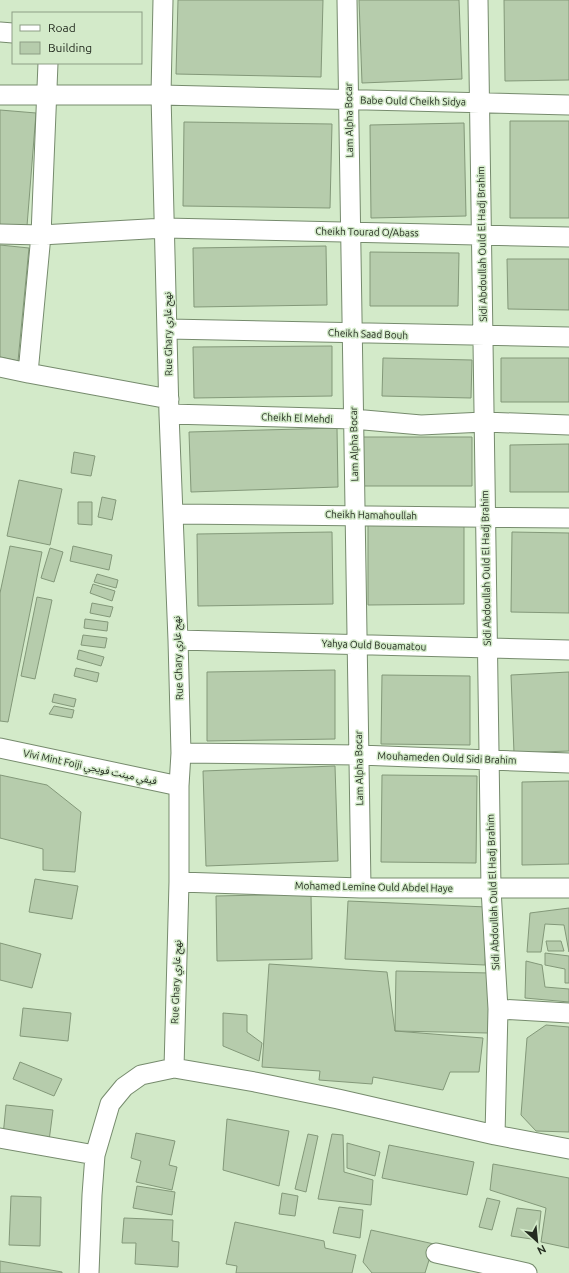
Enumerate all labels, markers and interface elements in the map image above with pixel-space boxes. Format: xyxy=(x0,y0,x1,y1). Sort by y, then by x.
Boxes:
legend xyxy=(12,12,142,64)
text: Road xyxy=(48,21,76,34)
text: Building xyxy=(48,41,92,54)
street label: Lam Alpha Bocar xyxy=(343,82,355,158)
street label: Babe Ould Cheikh Sidya xyxy=(360,95,466,107)
street label: Sidi Abdoullah Ould El Hadj Brahim xyxy=(475,166,489,322)
street label: Cheikh Tourad O/Abass xyxy=(315,226,419,238)
street label: Rue Ghary نهج غاري xyxy=(162,292,177,376)
street label: Cheikh Saad Bouh xyxy=(328,327,408,341)
street label: Lam Alpha Bocar xyxy=(348,406,360,482)
street label: Cheikh El Mehdi xyxy=(261,411,333,425)
street label: Sidi Abdoullah Ould El Hadj Brahim xyxy=(479,490,493,646)
street label: Cheikh Hamahoullah xyxy=(325,509,417,521)
street label: Rue Ghary نهج غاري xyxy=(171,615,187,700)
street label: Yahya Ould Bouamatou xyxy=(321,638,427,652)
street label: Lam Alpha Bocar xyxy=(353,730,365,806)
street label: Vivi Mint Foiji فيفي مينت فويجي xyxy=(21,747,159,789)
street label: Mouhameden Ould Sidi Brahim xyxy=(377,750,517,766)
street label: Sidi Abdoullah Ould El Hadj Brahim xyxy=(485,814,501,970)
street label: Mohamed Lemine Ould Abdel Haye xyxy=(295,880,453,894)
street label: Rue Ghary نهج غاري xyxy=(169,939,185,1024)
north arrow xyxy=(517,1221,557,1261)
text: N xyxy=(535,1243,548,1257)

